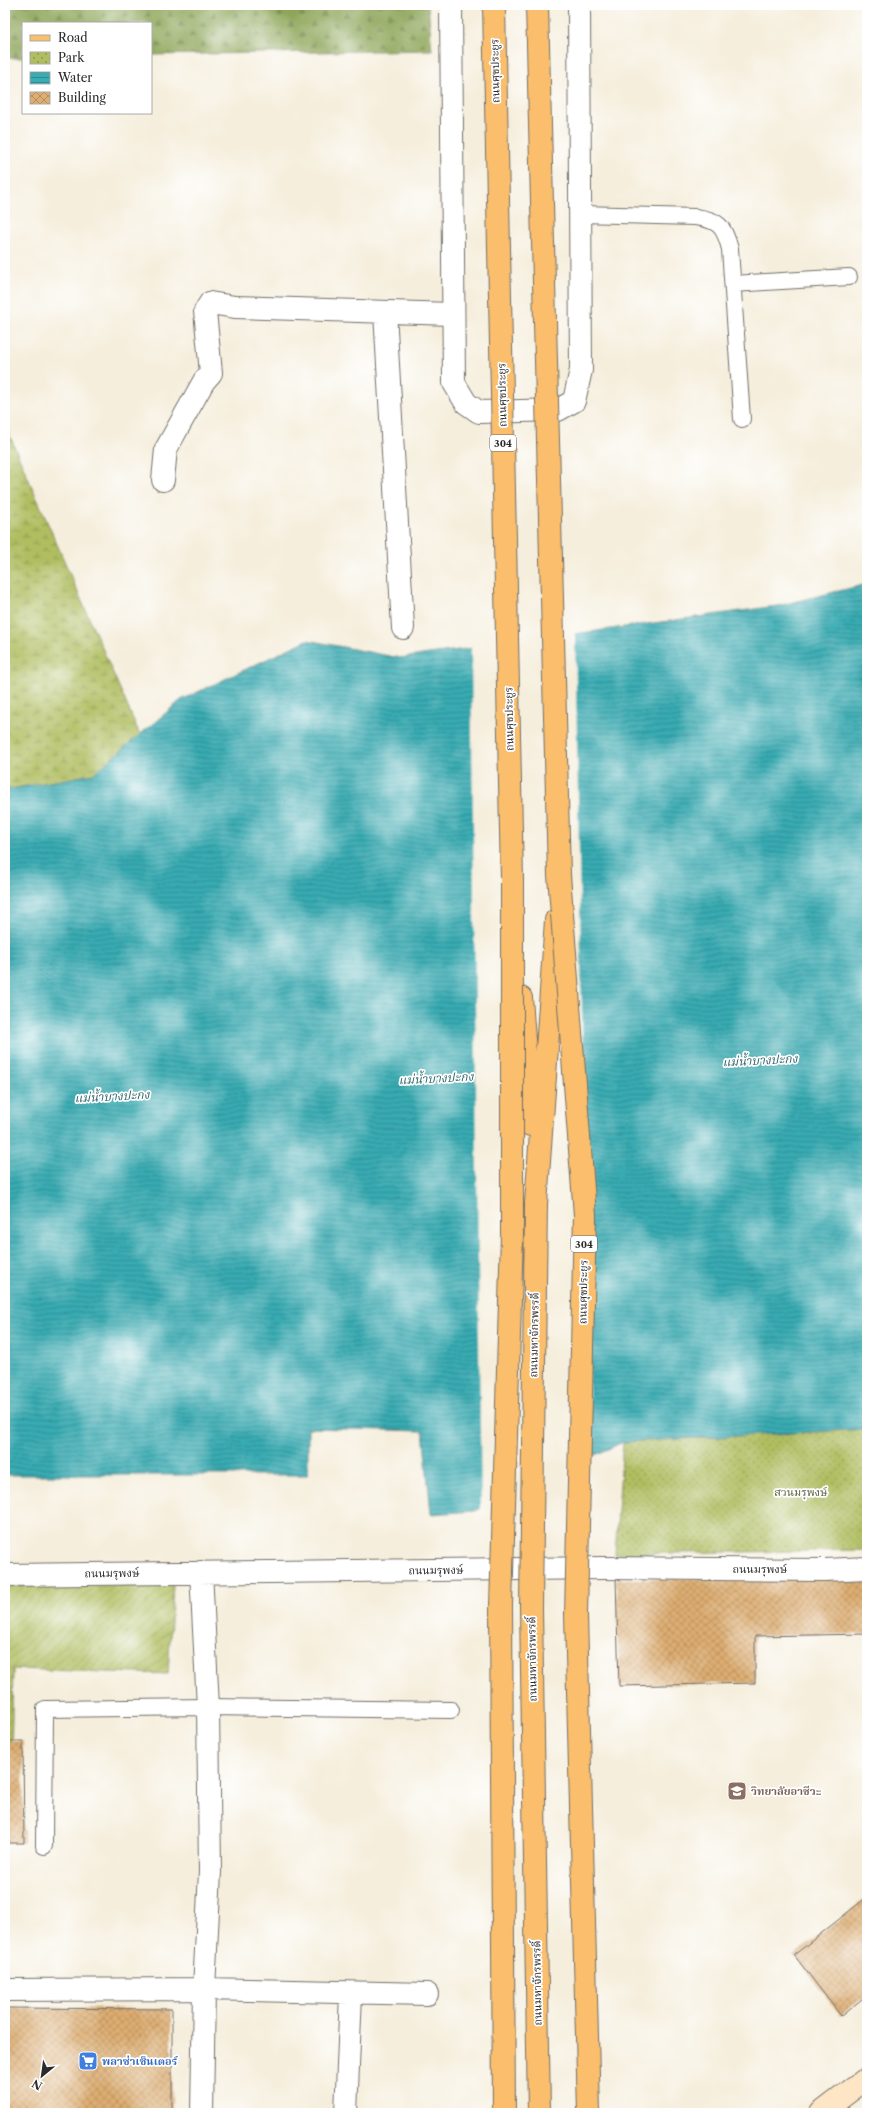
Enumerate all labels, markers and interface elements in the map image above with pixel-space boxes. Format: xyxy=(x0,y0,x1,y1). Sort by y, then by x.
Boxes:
legend xyxy=(22,22,152,114)
text: Road xyxy=(58,30,88,45)
street label: ถนนศุขประยูร xyxy=(487,39,504,103)
text: Park xyxy=(58,50,85,65)
text: Water xyxy=(57,70,92,85)
text: Building xyxy=(58,90,106,105)
street label: ถนนศุขประยูร xyxy=(494,363,511,427)
road number: 304 xyxy=(490,435,516,451)
street label: ถนนศุขประยูร xyxy=(501,687,518,751)
water label: แม่น้ำบางปะกง xyxy=(722,1049,799,1069)
water label: แม่น้ำบางปะกง xyxy=(398,1067,475,1087)
water label: แม่น้ำบางปะกง xyxy=(74,1085,151,1105)
road number: 304 xyxy=(571,1236,597,1252)
street label: ถนนศุขประยูร xyxy=(575,1260,592,1324)
street label: ถนนมหาจักรพรรดิ์ xyxy=(525,1291,542,1378)
park label: สวนมรุพงษ์ xyxy=(774,1485,828,1500)
street label: ถนนมรุพงษ์ xyxy=(733,1562,788,1577)
street label: ถนนมรุพงษ์ xyxy=(408,1563,464,1578)
street label: ถนนมรุพงษ์ xyxy=(84,1566,140,1581)
street label: ถนนมหาจักรพรรดิ์ xyxy=(523,1615,540,1702)
school or university icon: วิทยาลัยอาชีวะ xyxy=(726,1780,748,1802)
place label: วิทยาลัยอาชีวะ xyxy=(750,1784,822,1798)
street label: ถนนมหาจักรพรรดิ์ xyxy=(528,1939,545,2026)
supermarket icon: พลาซ่าเซ็นเตอร์ xyxy=(77,2050,99,2072)
place label: พลาซ่าเซ็นเตอร์ xyxy=(102,2054,179,2068)
north arrow xyxy=(22,2056,62,2096)
text: N xyxy=(29,2076,45,2093)

